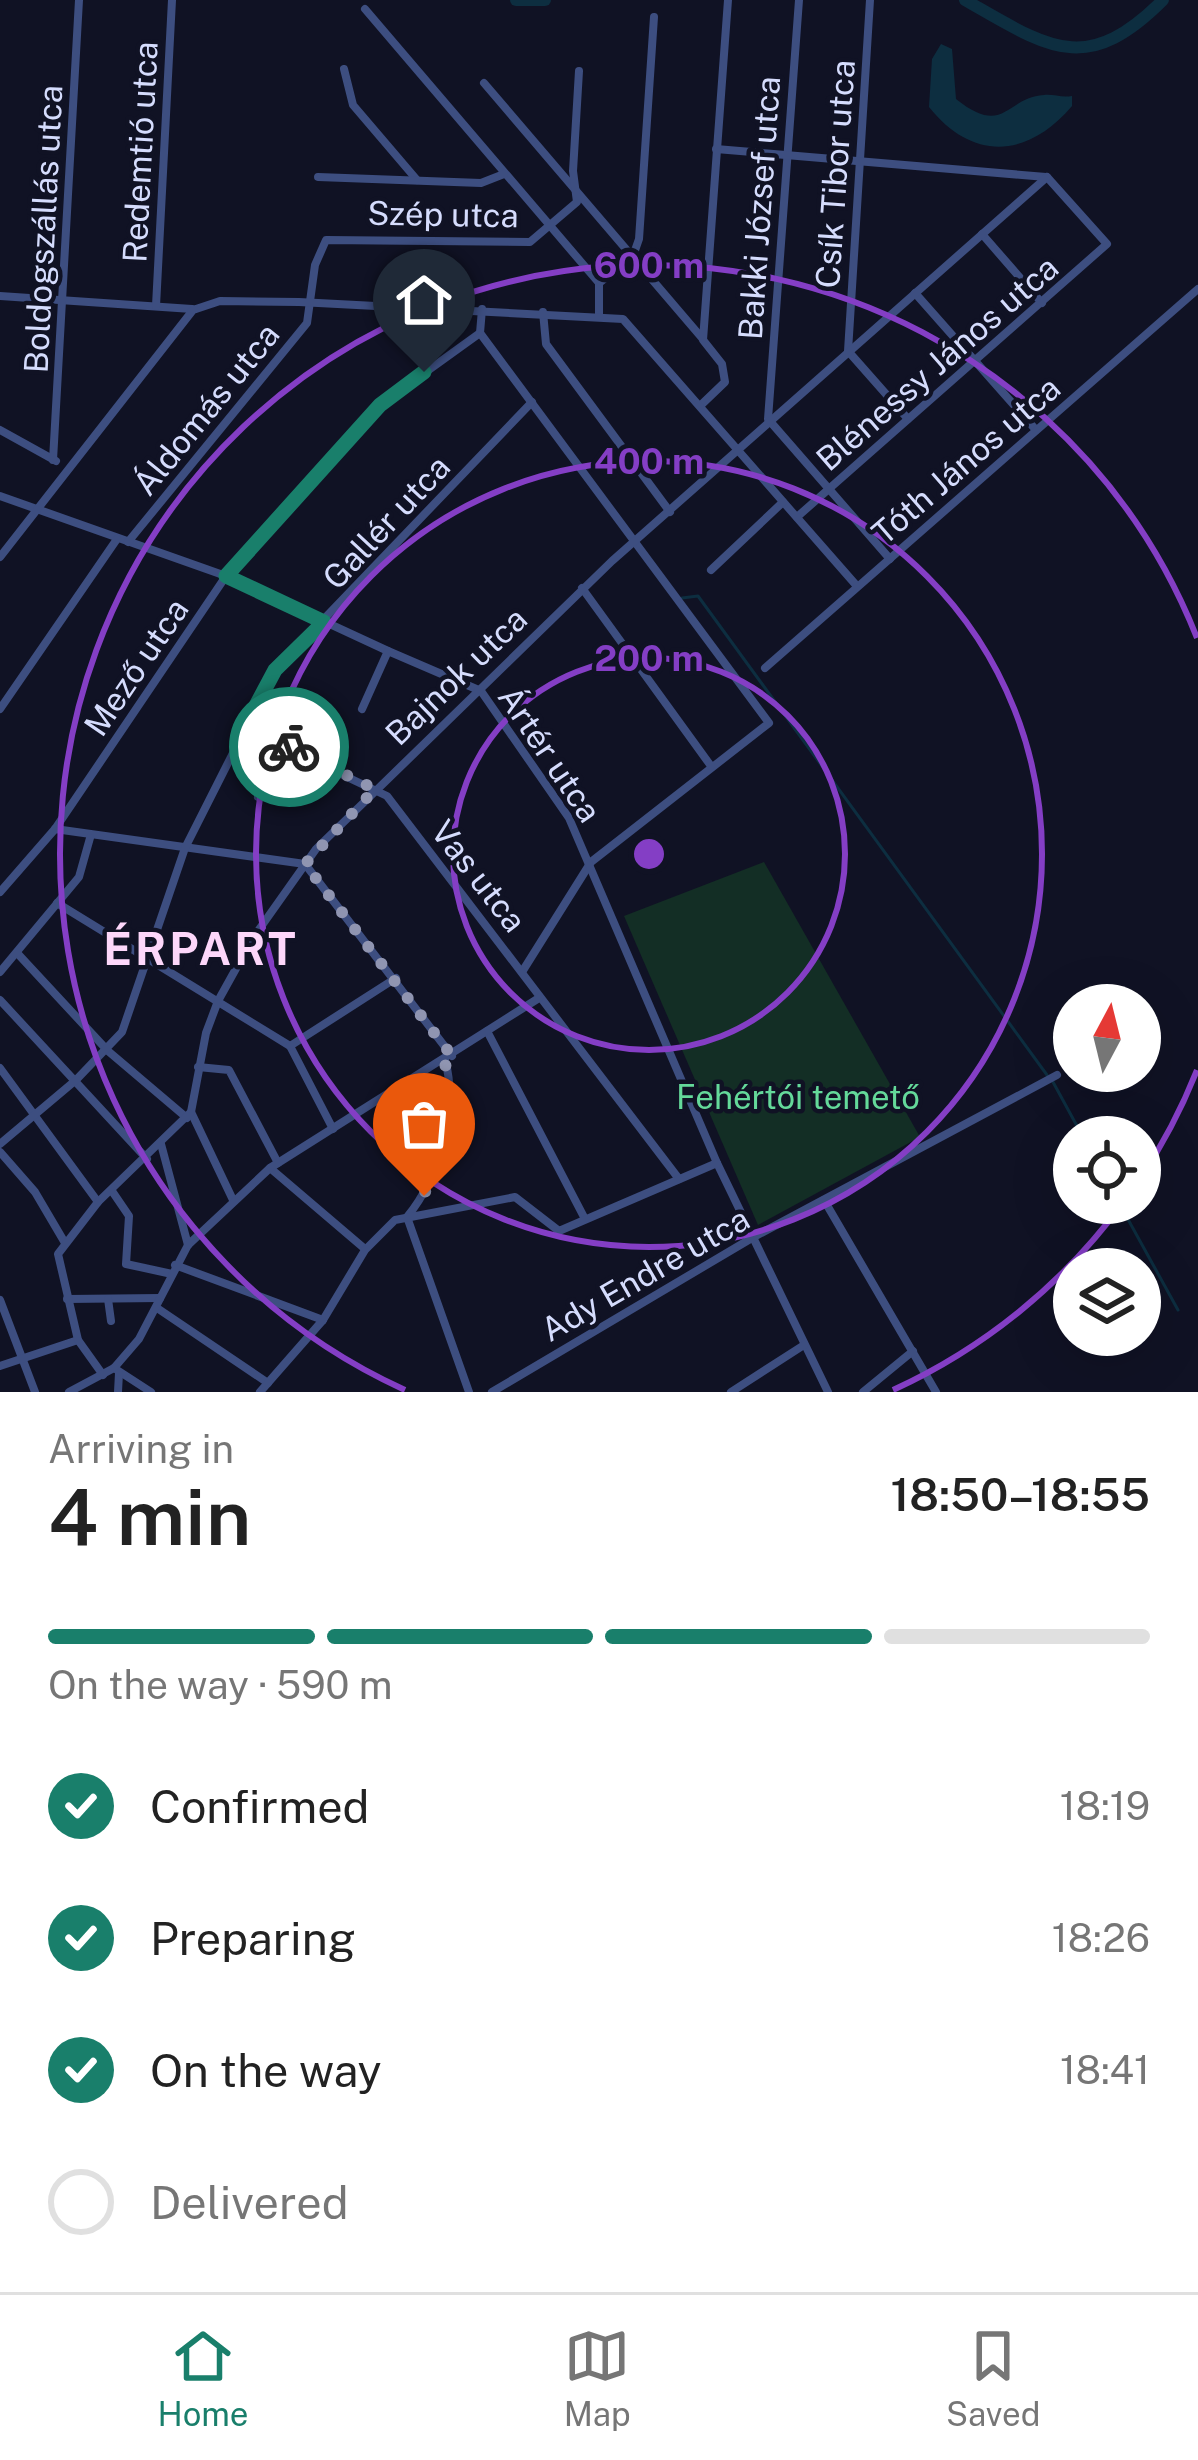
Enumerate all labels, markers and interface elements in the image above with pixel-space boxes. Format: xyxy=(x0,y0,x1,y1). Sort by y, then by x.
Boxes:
street label: Redemtió utca xyxy=(115,40,165,264)
street label: Csík Tibor utca xyxy=(808,58,862,290)
street label: Bakki József utca xyxy=(731,75,787,341)
street label: Boldogszállás utca xyxy=(16,84,70,374)
street label: Szép utca xyxy=(367,194,519,234)
text: 600 m xyxy=(594,244,704,286)
street label: Blénessy János utca xyxy=(809,248,1065,478)
pin xyxy=(373,249,475,372)
icon: home xyxy=(391,267,457,333)
street label: Áldomás utca xyxy=(124,315,287,502)
street label: Tóth János utca xyxy=(865,368,1067,552)
text: 400 m xyxy=(594,440,704,482)
street label: Gallér utca xyxy=(315,448,457,596)
street label: Mező utca xyxy=(76,591,196,743)
street label: Bajnok utca xyxy=(378,599,534,753)
text: 200 m xyxy=(594,637,704,679)
street label: Ártér utca xyxy=(491,678,610,829)
courier xyxy=(229,687,349,807)
icon: bike xyxy=(256,714,322,780)
street label: Vas utca xyxy=(424,813,534,939)
centre of rings xyxy=(628,833,670,875)
district label: ÉRPART xyxy=(103,922,299,975)
north arrow xyxy=(1053,984,1161,1092)
map controls xyxy=(1053,984,1161,1356)
pin xyxy=(373,1073,475,1196)
park label: Fehértói temető xyxy=(676,1078,920,1116)
icon: bag xyxy=(391,1091,457,1157)
button: locate xyxy=(1053,1116,1161,1224)
street label: Ady Endre utca xyxy=(534,1199,756,1349)
button: layers xyxy=(1053,1248,1161,1356)
text: Arriving in xyxy=(48,1426,234,1472)
text: 18:50–18:55 xyxy=(890,1468,1150,1521)
text: 4 min xyxy=(48,1471,251,1563)
text: On the way · 590 m xyxy=(48,1662,392,1708)
icon: check xyxy=(48,1773,114,1839)
text: Confirmed xyxy=(150,1780,369,1833)
text: 18:19 xyxy=(1060,1783,1150,1829)
icon: check xyxy=(48,1905,114,1971)
text: Preparing xyxy=(150,1912,356,1965)
text: 18:26 xyxy=(1052,1915,1150,1961)
icon: check xyxy=(48,2037,114,2103)
text: On the way xyxy=(150,2044,382,2097)
text: 18:41 xyxy=(1060,2047,1150,2093)
text: Delivered xyxy=(150,2176,349,2229)
tab: Home xyxy=(158,2323,249,2433)
tab: Map xyxy=(564,2323,631,2433)
tab: Saved xyxy=(946,2323,1040,2433)

